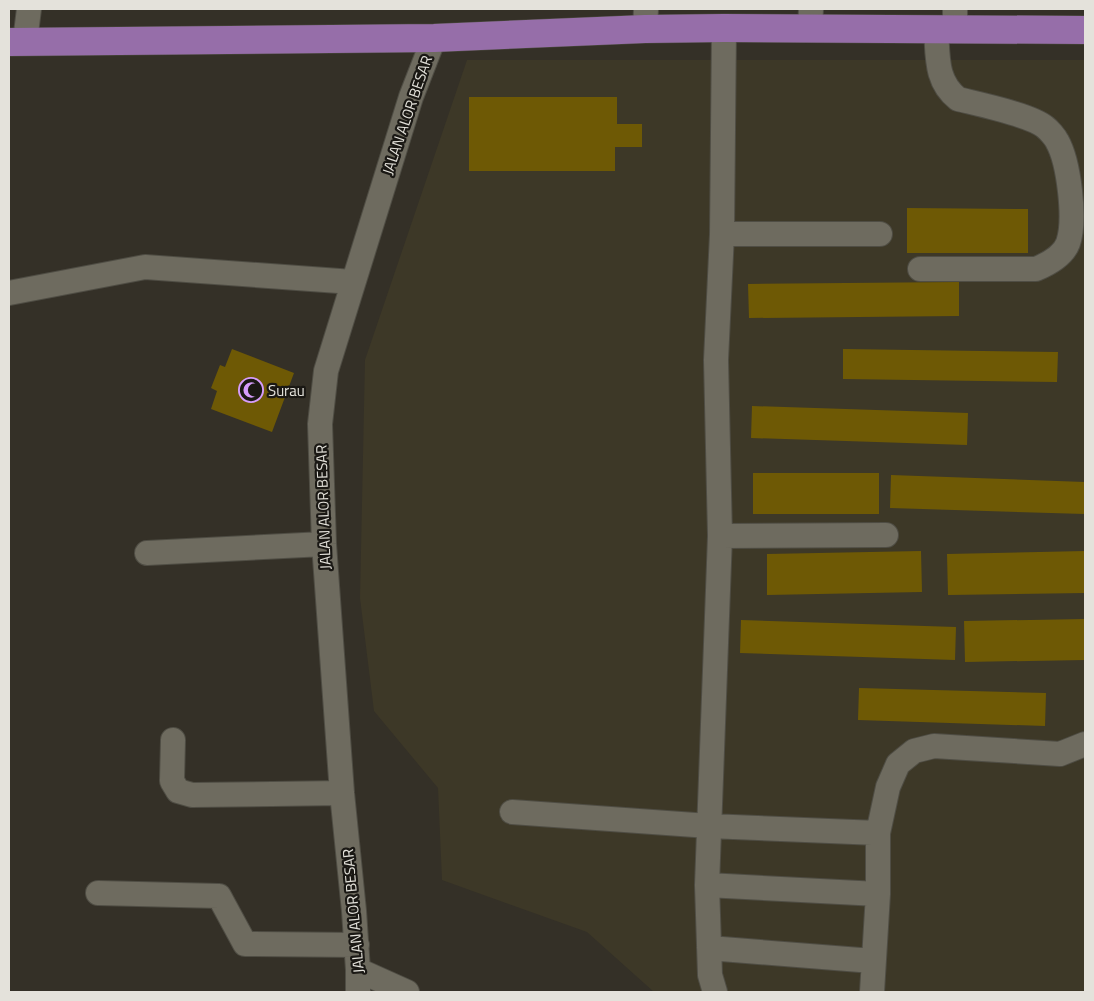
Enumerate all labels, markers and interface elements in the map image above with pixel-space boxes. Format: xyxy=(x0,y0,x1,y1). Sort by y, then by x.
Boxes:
street label: JALAN ALOR BESAR xyxy=(376,52,438,178)
mosque icon: Surau xyxy=(238,377,264,403)
place label: Surau xyxy=(268,379,305,402)
street label: JALAN ALOR BESAR xyxy=(309,444,337,570)
street label: JALAN ALOR BESAR xyxy=(336,848,370,974)

